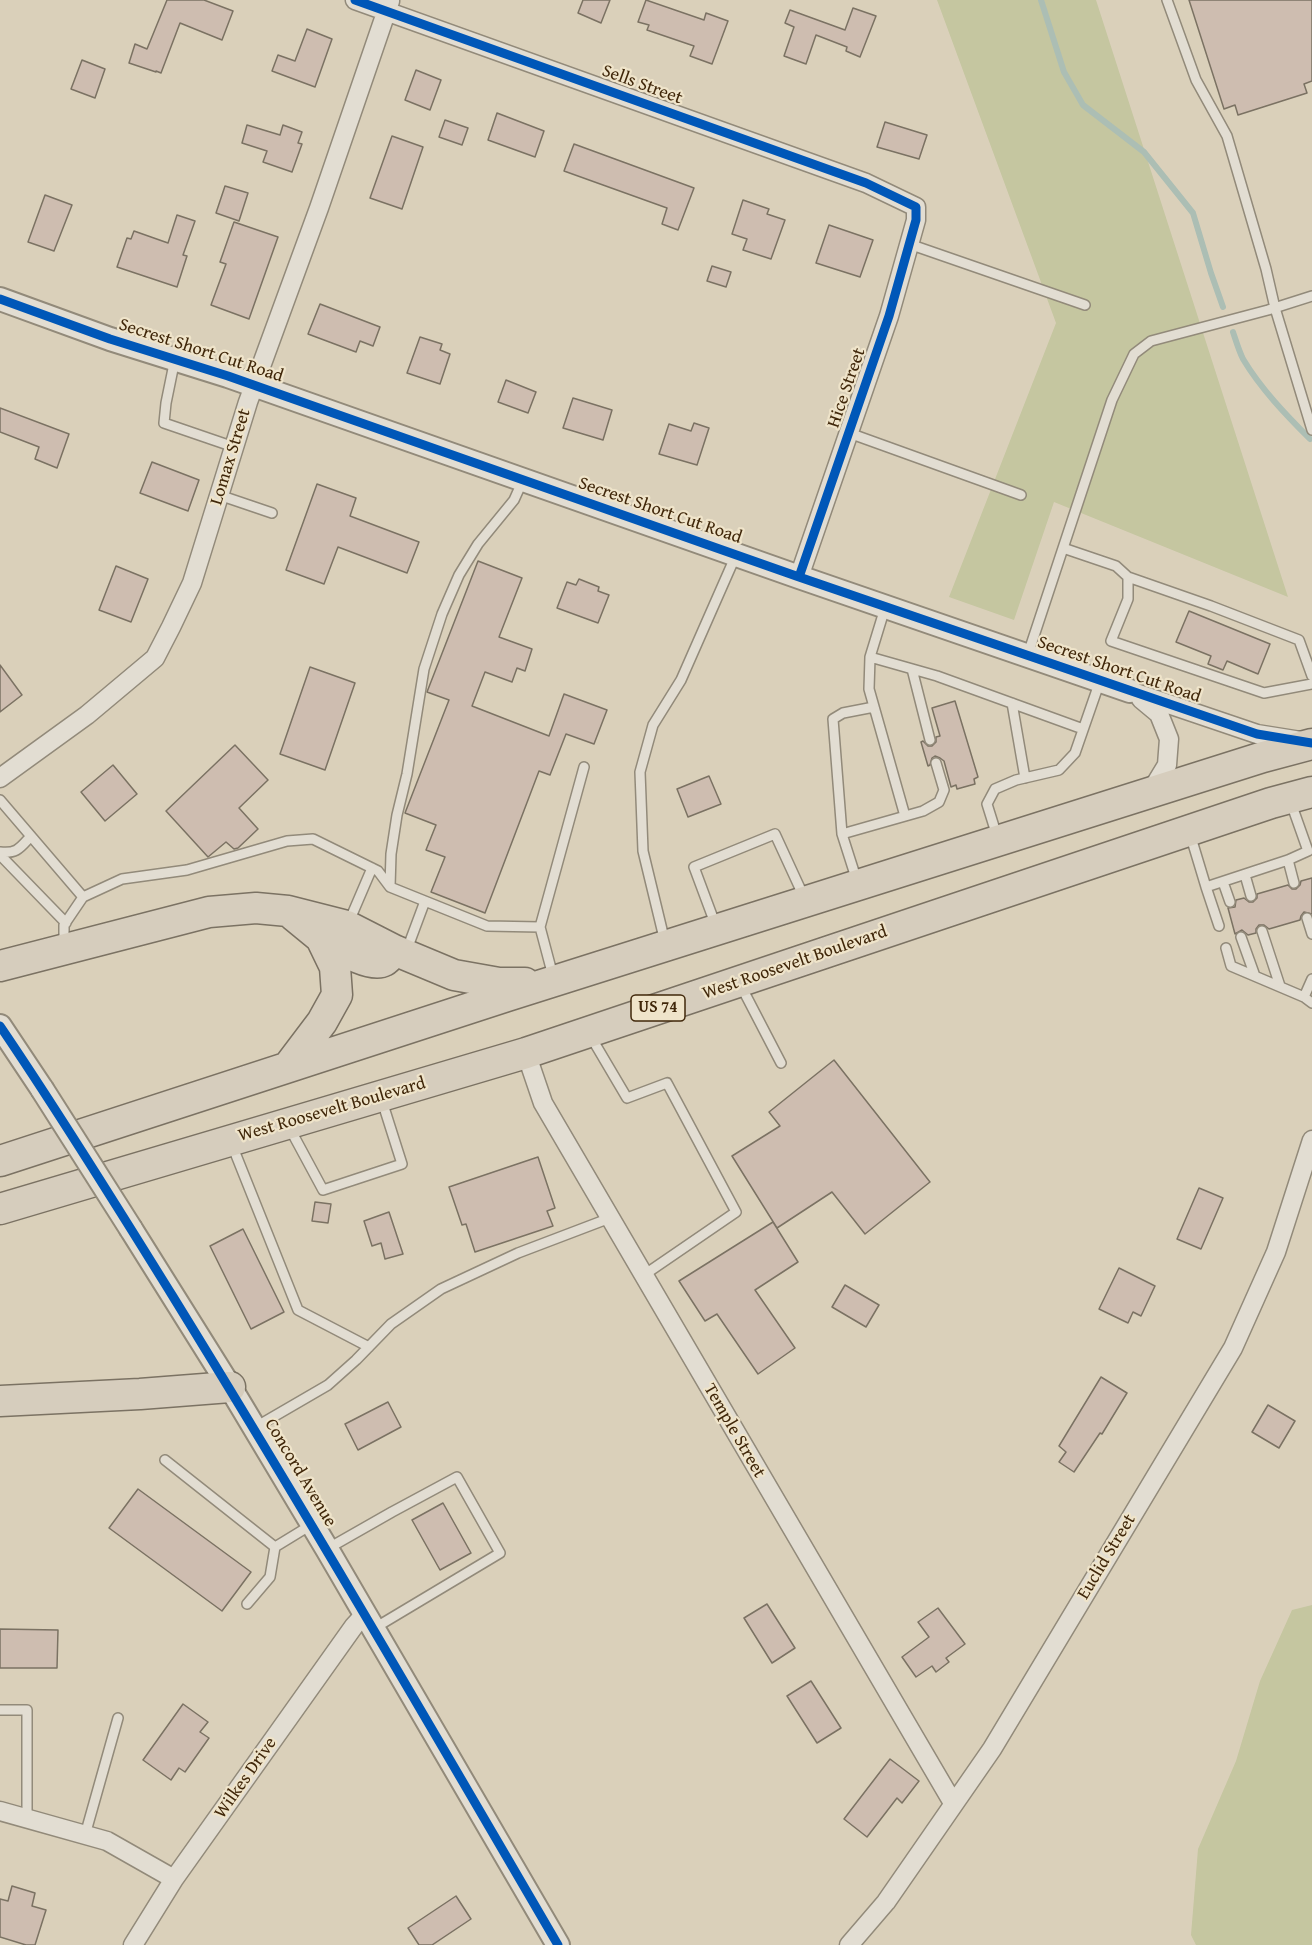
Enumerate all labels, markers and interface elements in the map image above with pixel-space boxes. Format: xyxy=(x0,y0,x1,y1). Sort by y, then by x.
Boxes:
street label: Sells Street xyxy=(599,60,685,110)
street label: Secrest Short Cut Road xyxy=(116,314,286,388)
street label: Hice Street xyxy=(823,345,871,431)
street label: Lomax Street xyxy=(206,406,256,508)
street label: Secrest Short Cut Road xyxy=(575,473,745,549)
street label: Secrest Short Cut Road xyxy=(1034,632,1204,708)
street label: West Roosevelt Boulevard xyxy=(700,921,890,1005)
road number: US 74 xyxy=(631,995,685,1021)
street label: West Roosevelt Boulevard xyxy=(236,1073,428,1147)
street label: Temple Street xyxy=(698,1380,770,1482)
street label: Concord Avenue xyxy=(259,1415,341,1531)
street label: Euclid Street xyxy=(1073,1510,1141,1604)
street label: Wilkes Drive xyxy=(210,1733,282,1823)

